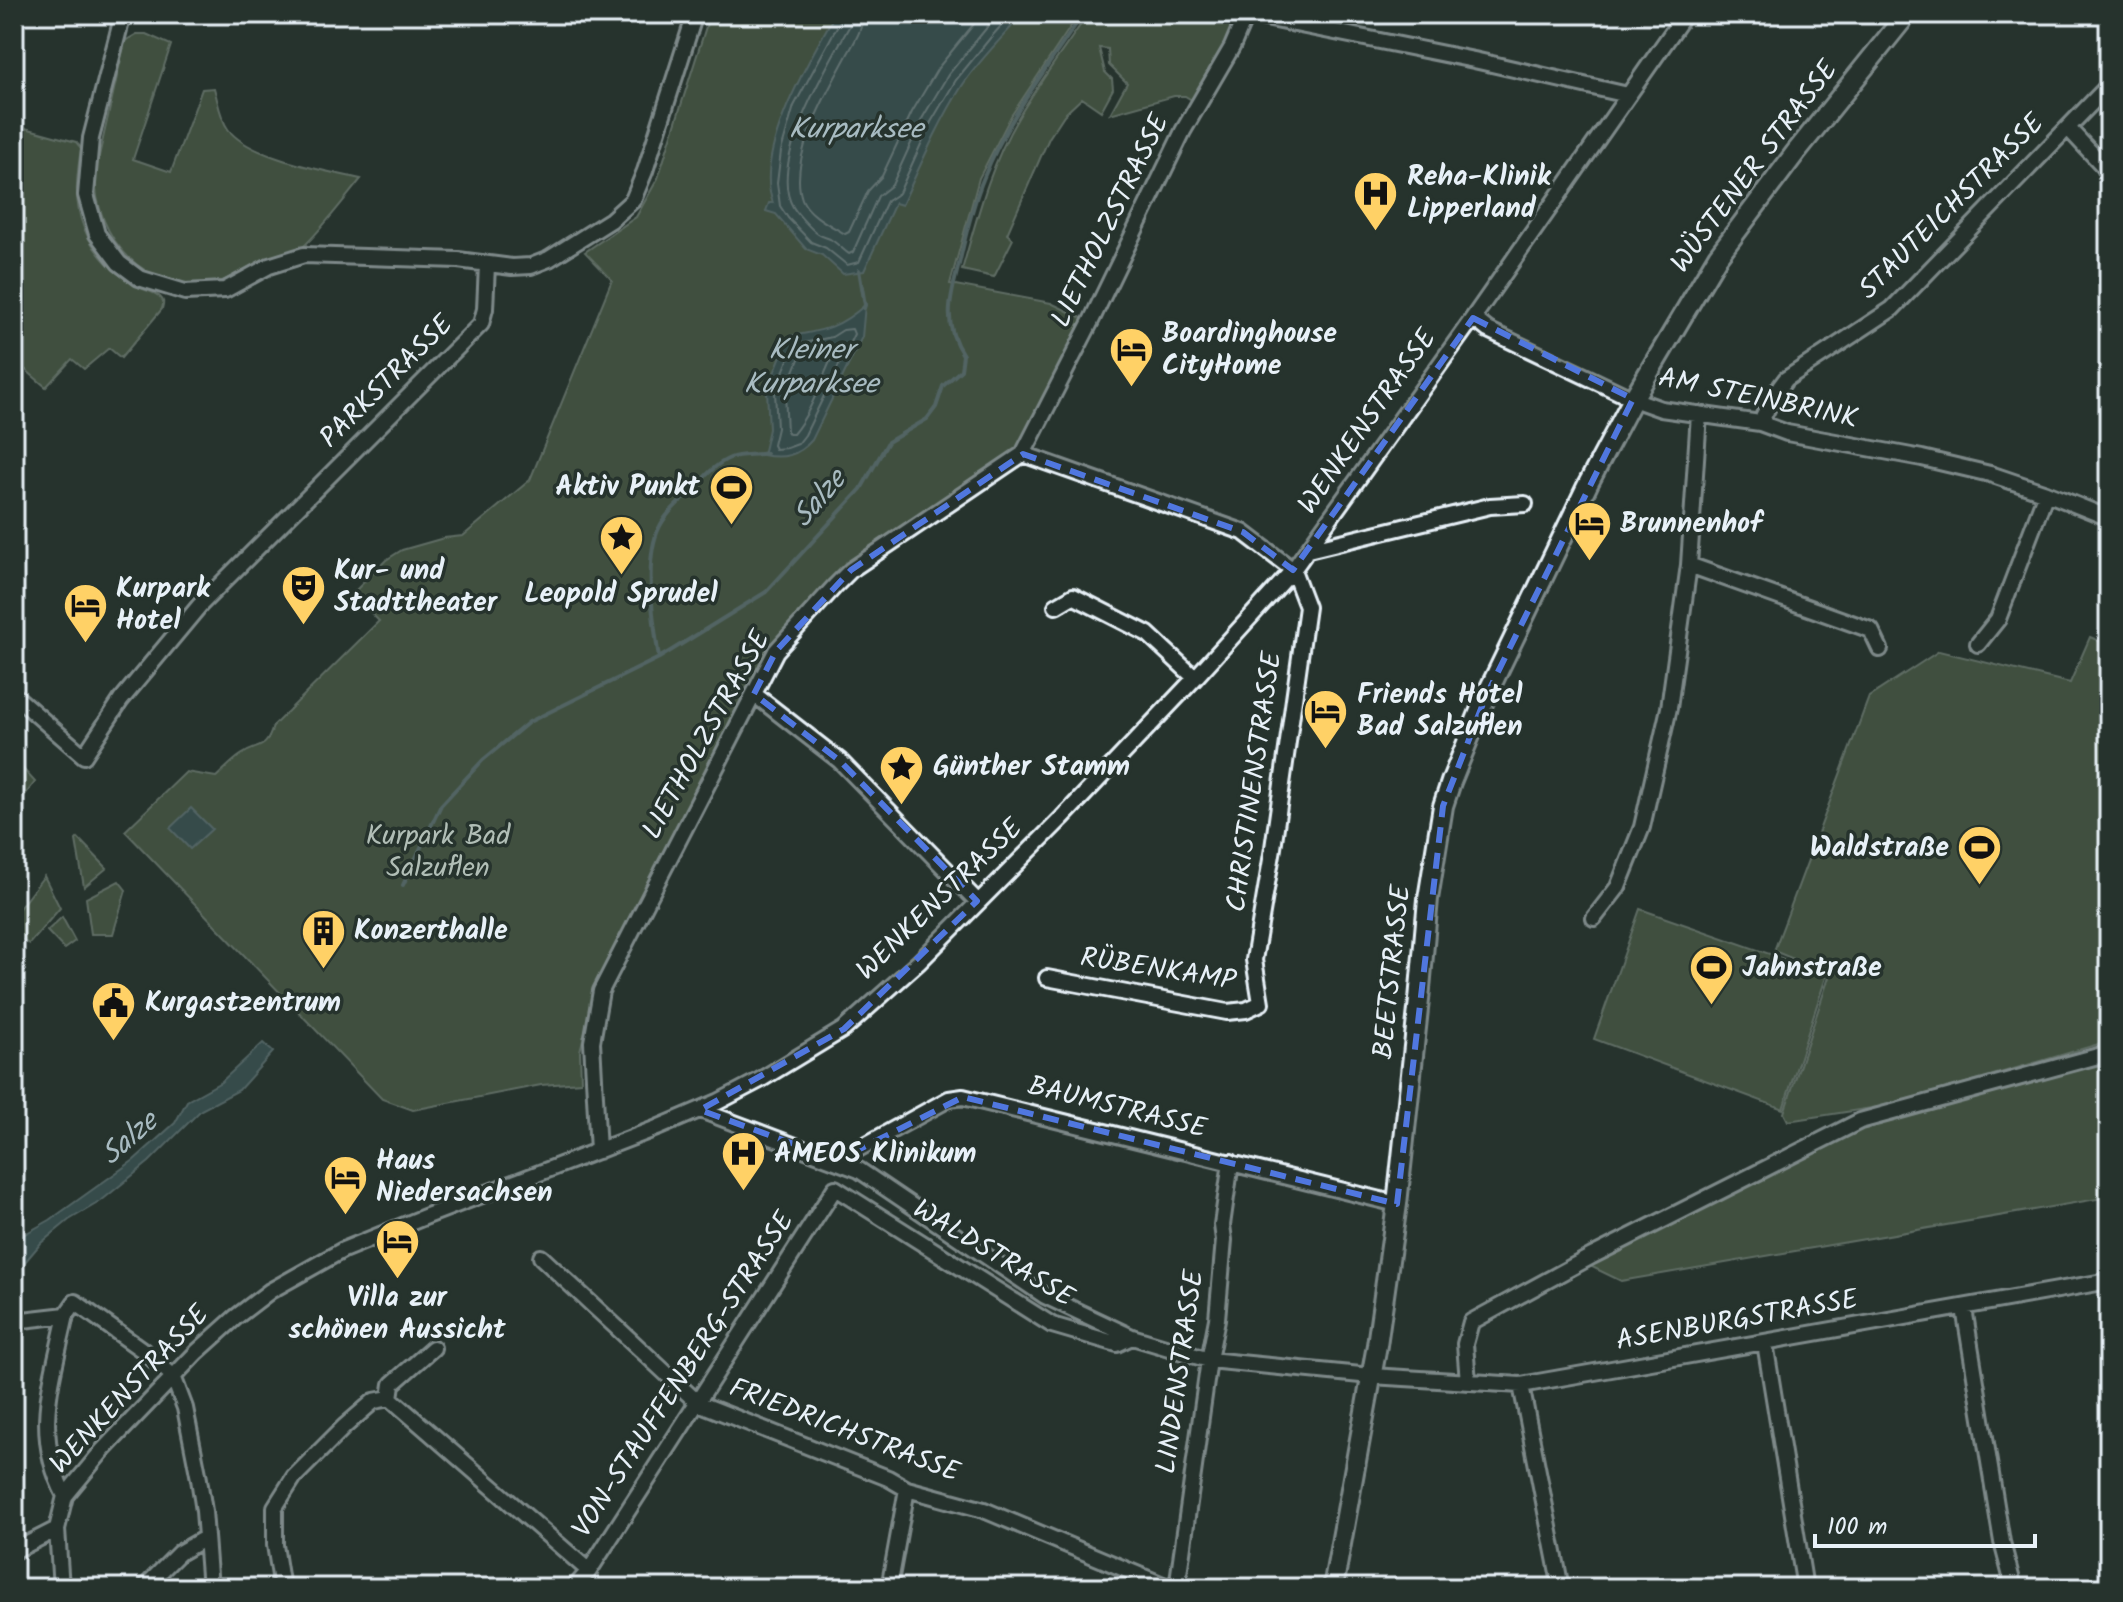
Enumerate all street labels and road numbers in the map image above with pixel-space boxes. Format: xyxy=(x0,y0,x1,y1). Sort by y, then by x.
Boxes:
street label: WÜSTENER STRASSE xyxy=(1660,50,1851,283)
street label: STAUTEICHSTRASSE xyxy=(1848,103,2056,311)
street label: LIETHOLZSTRASSE xyxy=(1040,106,1183,336)
street label: PARKSTRASSE xyxy=(309,304,465,460)
street label: WENKENSTRASSE xyxy=(1287,319,1449,524)
street label: AM STEINBRINK xyxy=(1654,356,1862,442)
street label: LIETHOLZSTRASSE xyxy=(631,622,784,848)
street label: CHRISTINENSTRASSE xyxy=(1214,648,1296,915)
street label: WENKENSTRASSE xyxy=(846,808,1035,992)
street label: BEETSTRASSE xyxy=(1361,882,1425,1061)
street label: RÜBENKAMP xyxy=(1077,935,1240,1005)
street label: BAUMSTRASSE xyxy=(1023,1064,1212,1152)
street label: WALDSTRASSE xyxy=(904,1188,1083,1320)
street label: VON-STAUFFENBERG-STRASSE xyxy=(561,1202,807,1547)
street label: LINDENSTRASSE xyxy=(1144,1266,1218,1477)
street label: ASENBURGSTRASSE xyxy=(1613,1277,1862,1364)
street label: WENKENSTRASSE xyxy=(39,1294,221,1485)
street label: FRIEDRICHSTRASSE xyxy=(722,1366,967,1496)

